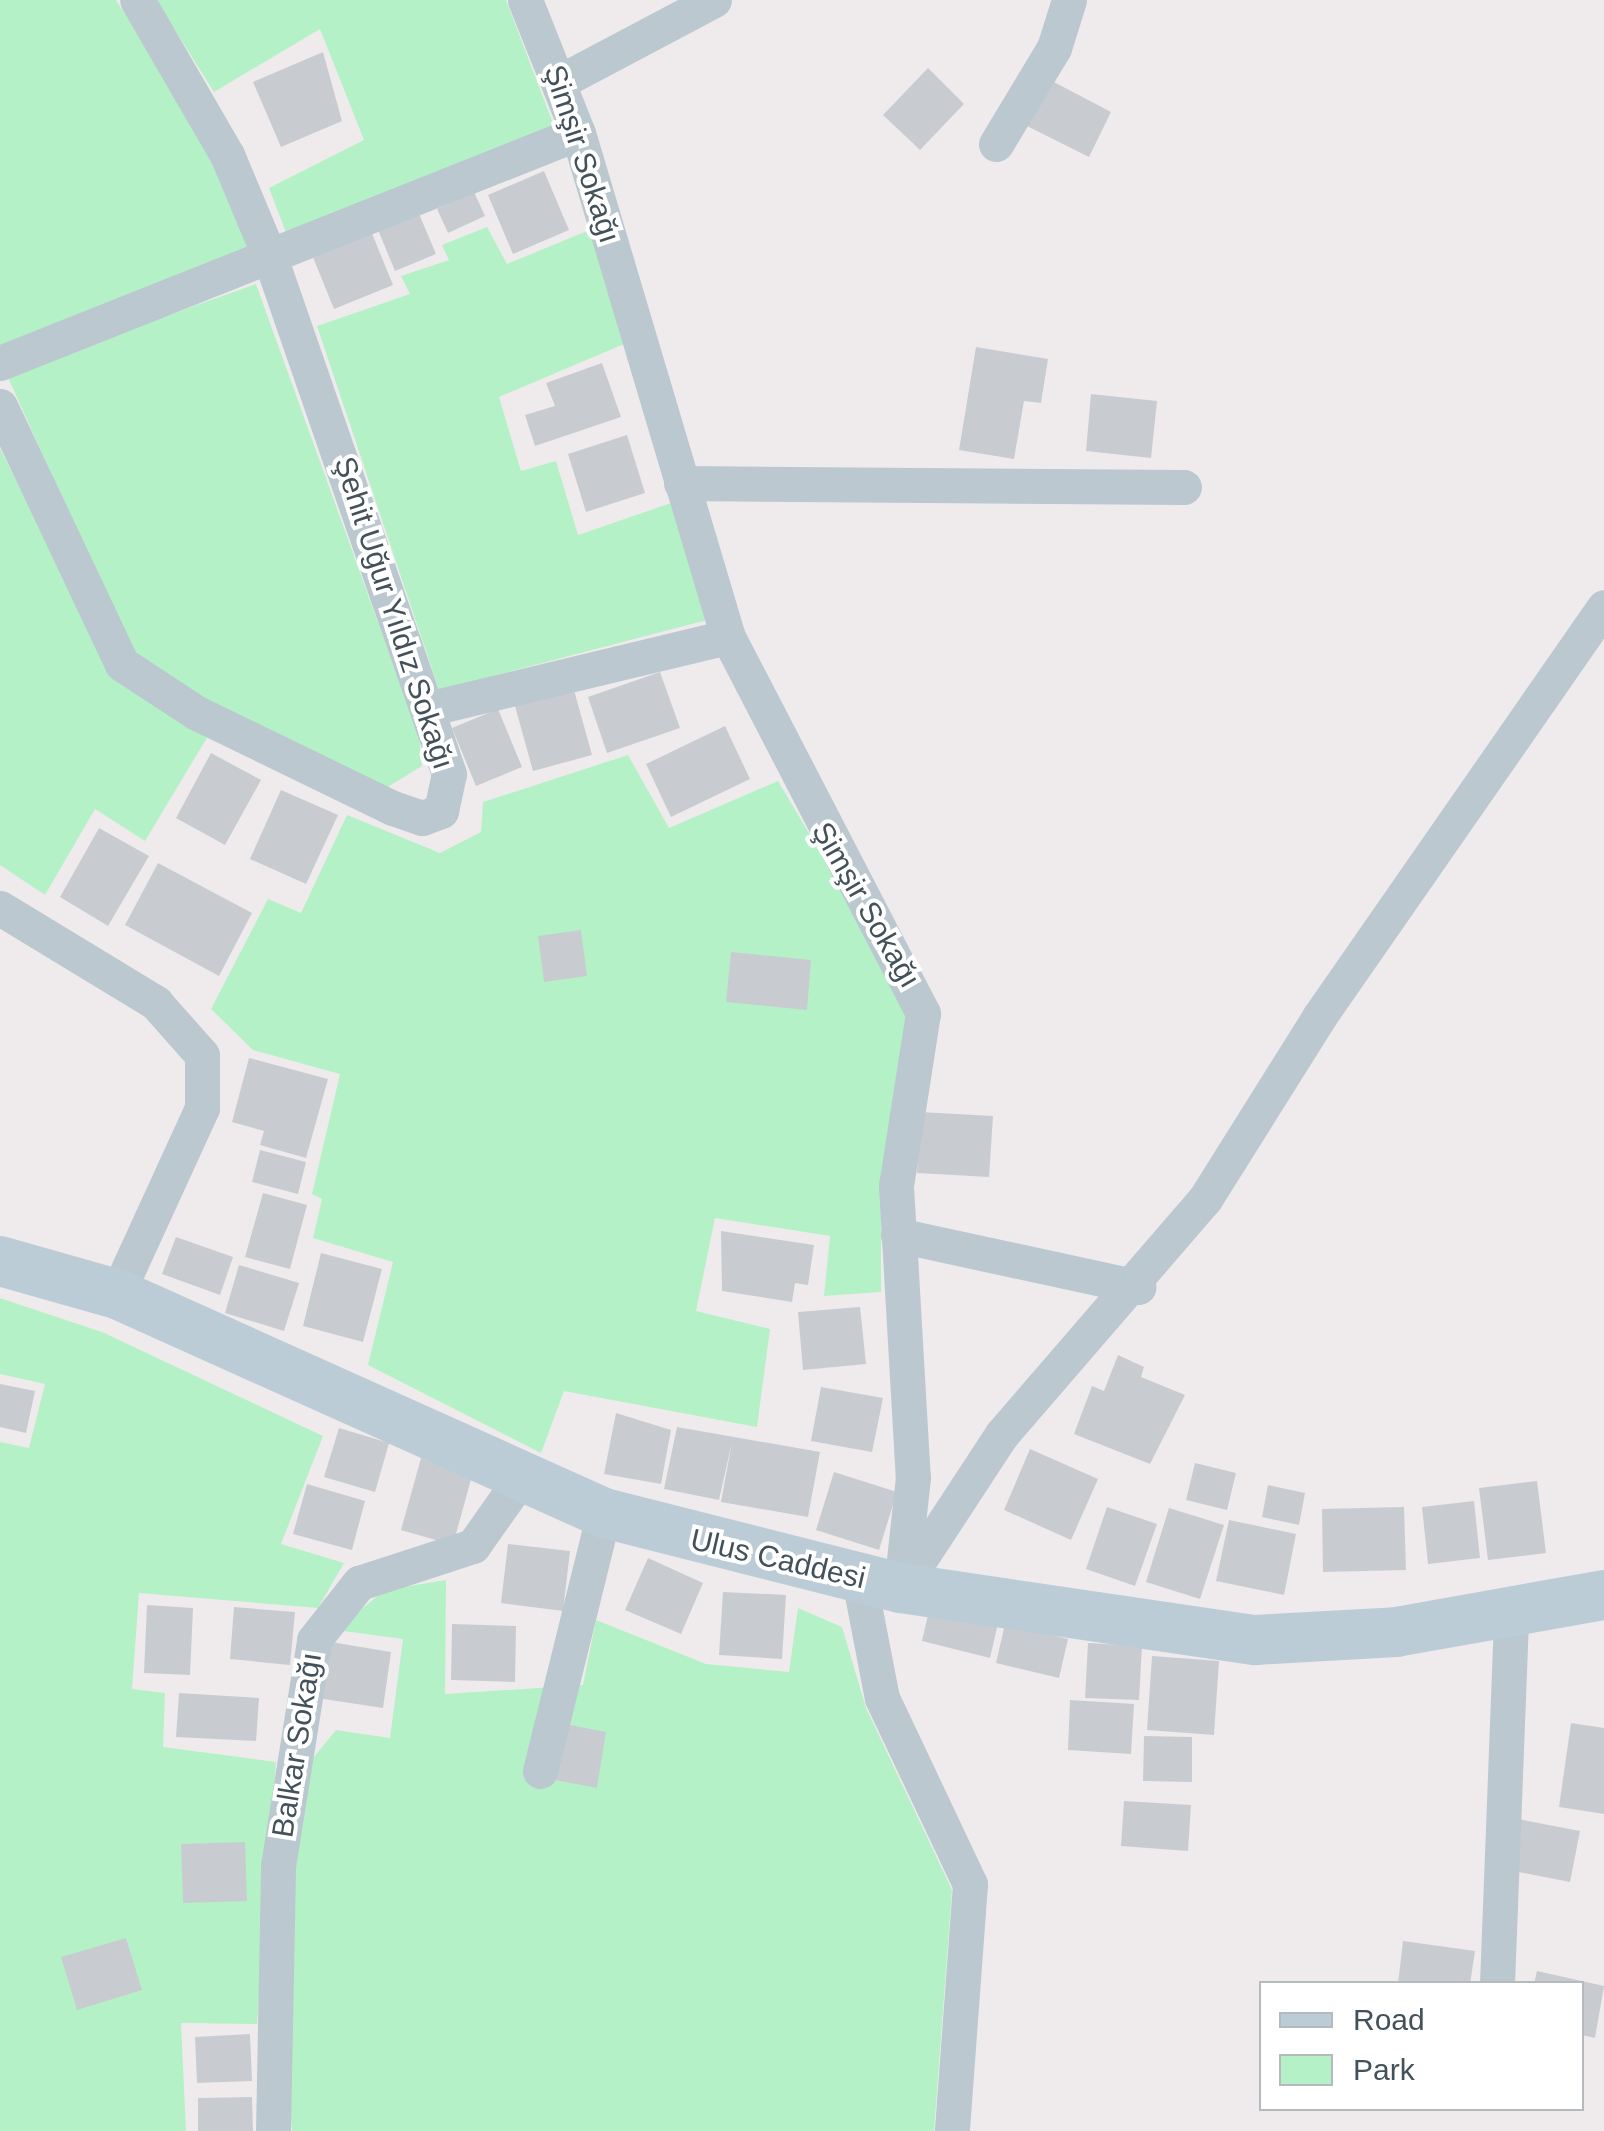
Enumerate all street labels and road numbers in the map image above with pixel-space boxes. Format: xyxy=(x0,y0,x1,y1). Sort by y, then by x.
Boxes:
street label: Şimşir Sokağı xyxy=(536,60,628,248)
street label: Şehit Uğur Yıldız Sokağı xyxy=(326,452,462,774)
street label: Şimşir Sokağı xyxy=(804,816,928,994)
street label: Ulus Caddesi xyxy=(687,1521,869,1597)
street label: Balkar Sokağı xyxy=(265,1650,329,1840)

